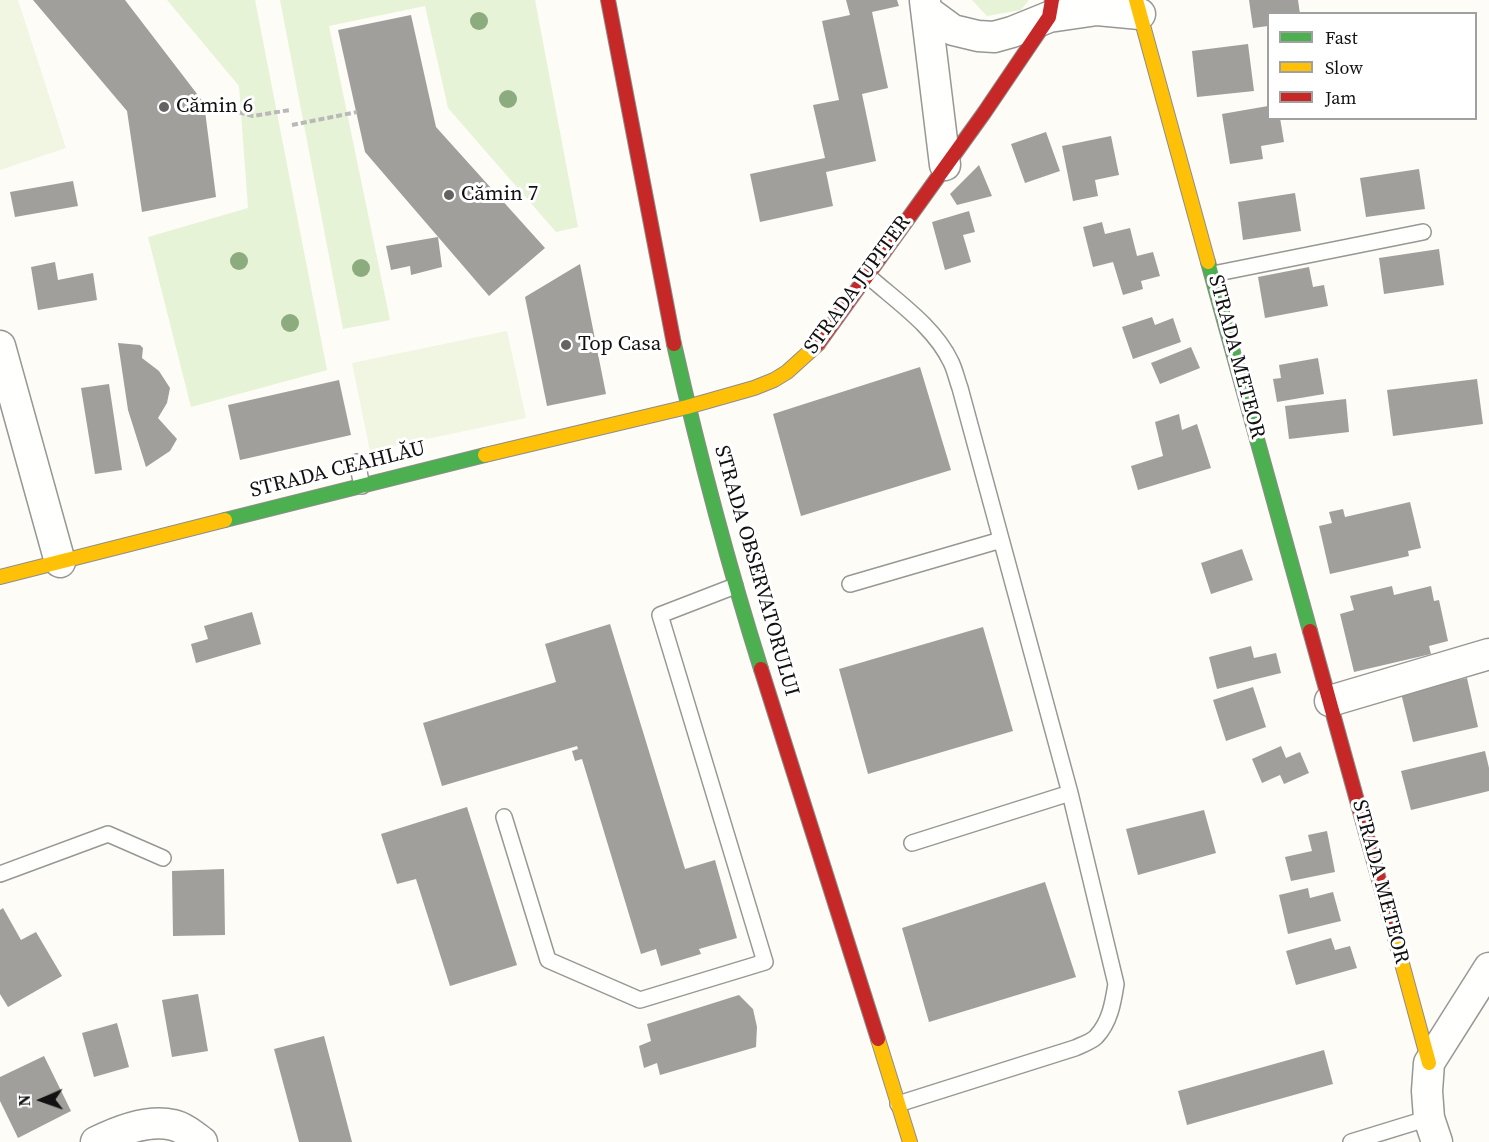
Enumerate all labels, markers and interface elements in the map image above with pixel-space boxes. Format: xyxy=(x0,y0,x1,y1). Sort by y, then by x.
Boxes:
legend xyxy=(1267,12,1477,120)
text: Fast xyxy=(1325,25,1358,50)
text: Slow xyxy=(1325,55,1363,80)
text: Jam xyxy=(1325,85,1357,110)
place label: Cămin 6 xyxy=(176,94,253,120)
marker: Cămin 6 xyxy=(157,100,171,114)
place label: Cămin 7 xyxy=(461,182,538,208)
marker: Cămin 7 xyxy=(442,188,456,202)
street label: STRADA JUPITER xyxy=(799,211,917,359)
street label: STRADA METEOR xyxy=(1202,272,1270,442)
place label: Top Casa xyxy=(578,332,661,358)
marker: Top Casa xyxy=(559,338,573,352)
street label: STRADA CEAHLĂU xyxy=(248,436,428,504)
street label: STRADA OBSERVATORULUI xyxy=(708,443,804,699)
street label: STRADA METEOR xyxy=(1346,797,1414,967)
north arrow xyxy=(12,1070,72,1130)
text: N xyxy=(13,1094,35,1107)

